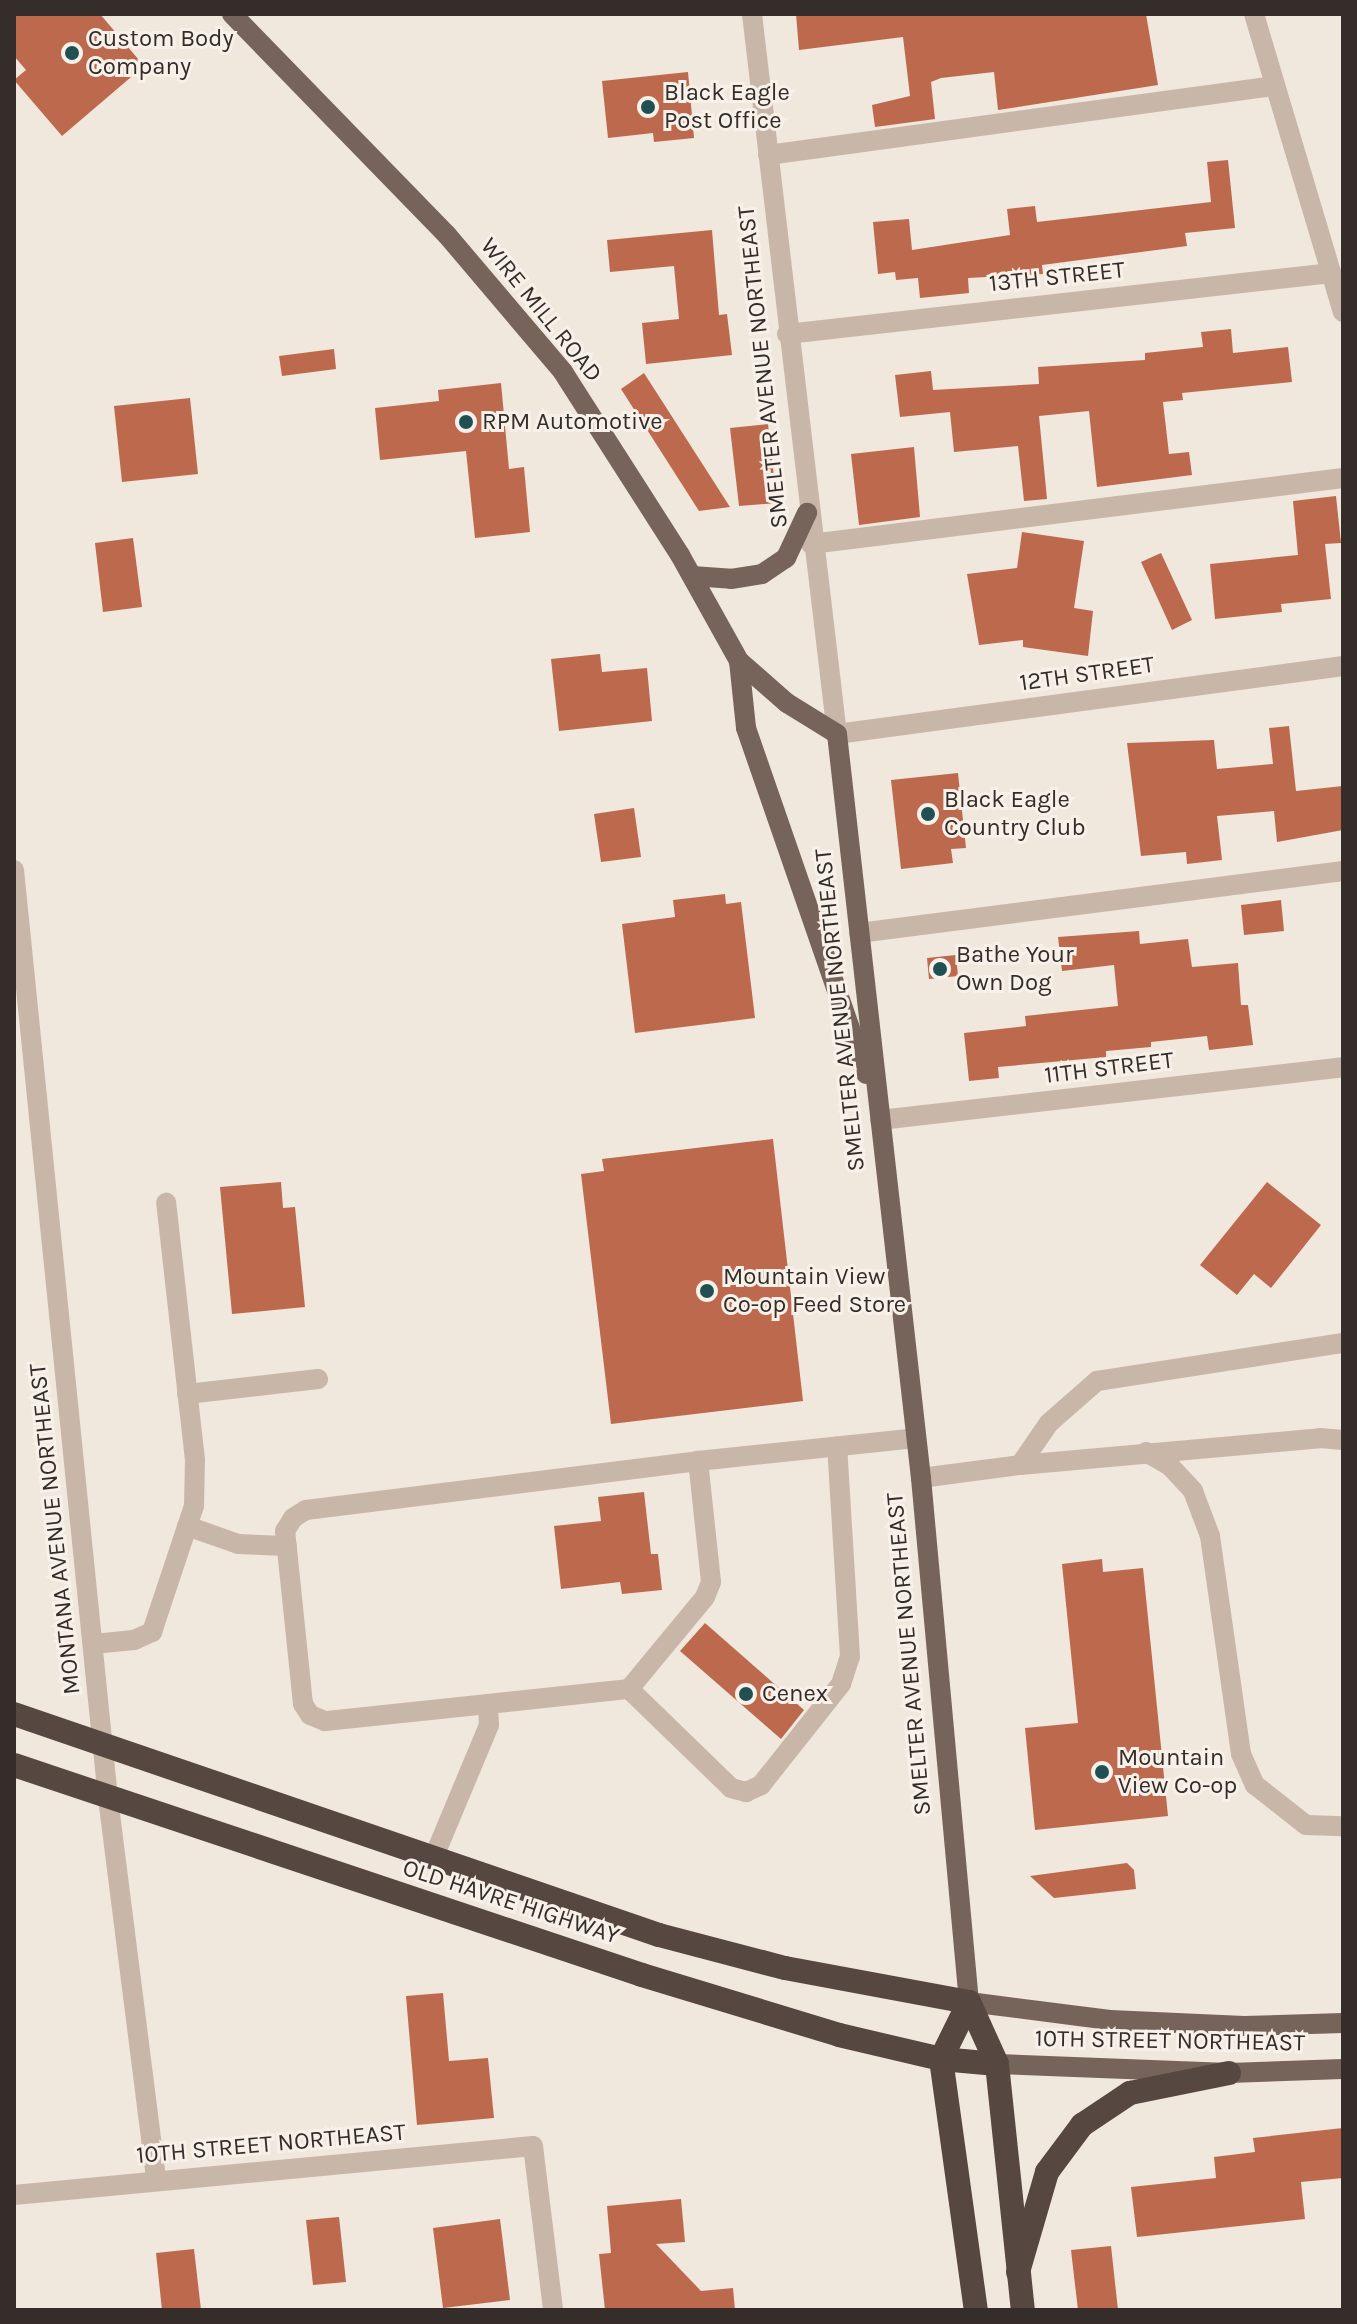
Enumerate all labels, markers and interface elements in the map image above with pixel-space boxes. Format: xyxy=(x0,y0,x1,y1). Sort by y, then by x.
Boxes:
place label: Custom Body Company xyxy=(88,25,234,81)
marker: Custom Body Company xyxy=(63,44,81,62)
place label: Black Eagle Post Office xyxy=(664,79,790,135)
marker: Black Eagle Post Office xyxy=(639,98,657,116)
street label: SMELTER AVENUE NORTHEAST xyxy=(732,204,794,530)
street label: WIRE MILL ROAD xyxy=(474,232,608,388)
street label: 13TH STREET xyxy=(988,256,1126,298)
place label: RPM Automotive xyxy=(482,408,663,436)
marker: RPM Automotive xyxy=(457,413,475,431)
street label: 12TH STREET xyxy=(1018,650,1156,698)
place label: Black Eagle Country Club xyxy=(944,786,1086,842)
marker: Black Eagle Country Club xyxy=(919,805,937,823)
street label: SMELTER AVENUE NORTHEAST xyxy=(809,847,871,1173)
place label: Bathe Your Own Dog xyxy=(956,941,1074,997)
marker: Bathe Your Own Dog xyxy=(931,960,949,978)
street label: 11TH STREET xyxy=(1043,1046,1175,1090)
place label: Mountain View Co-op Feed Store xyxy=(723,1263,906,1319)
marker: Mountain View Co-op Feed Store xyxy=(698,1282,716,1300)
street label: MONTANA AVENUE NORTHEAST xyxy=(23,1362,87,1696)
street label: SMELTER AVENUE NORTHEAST xyxy=(881,1491,937,1817)
place label: Cenex xyxy=(762,1680,828,1708)
marker: Cenex xyxy=(737,1685,755,1703)
place label: Mountain View Co-op xyxy=(1118,1744,1237,1800)
marker: Mountain View Co-op xyxy=(1093,1763,1111,1781)
street label: OLD HAVRE HIGHWAY xyxy=(399,1853,623,1951)
street label: 10TH STREET NORTHEAST xyxy=(1035,2024,1305,2058)
street label: 10TH STREET NORTHEAST xyxy=(135,2118,407,2170)

